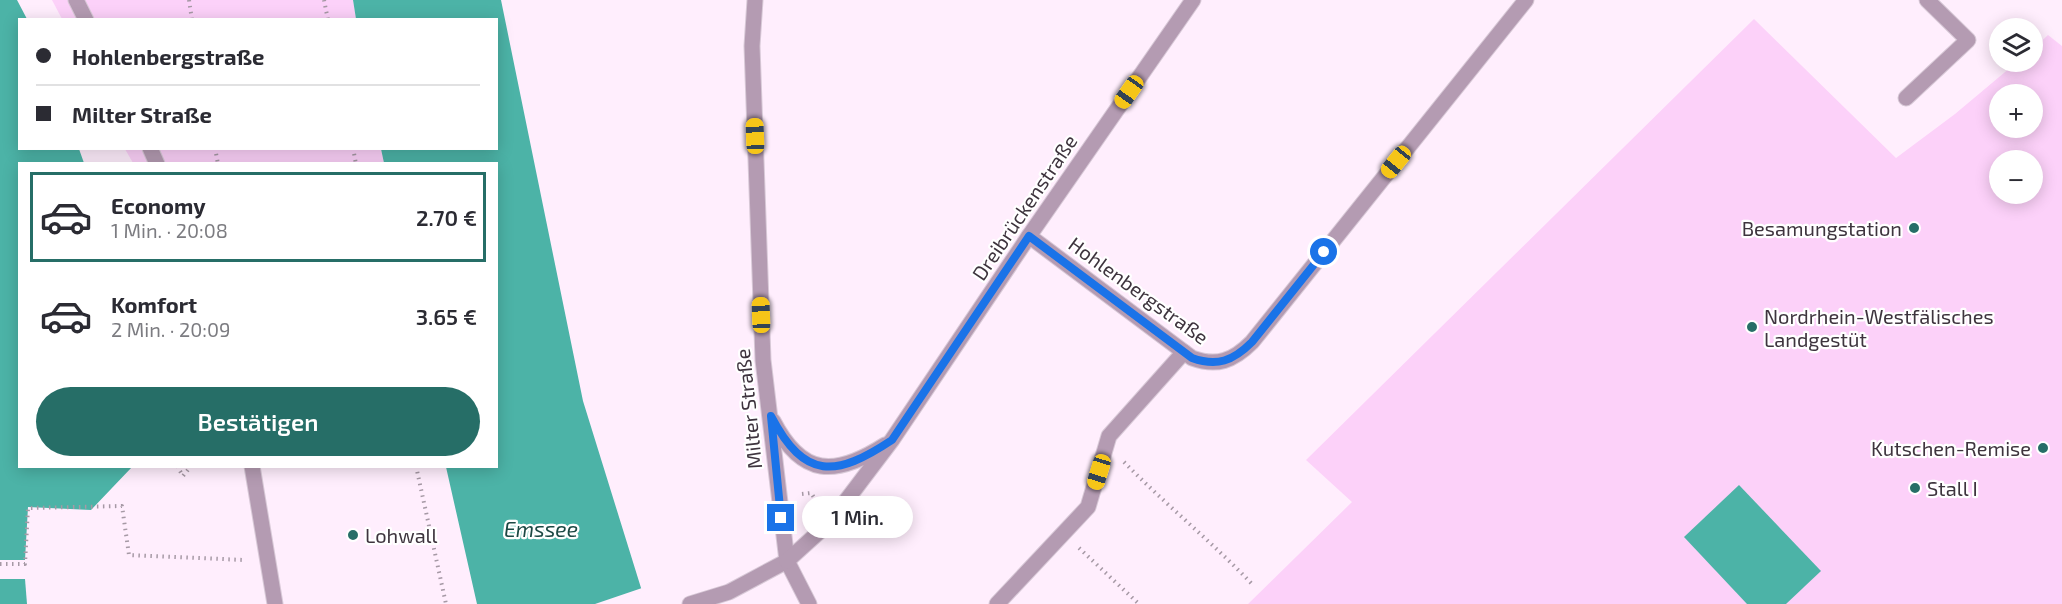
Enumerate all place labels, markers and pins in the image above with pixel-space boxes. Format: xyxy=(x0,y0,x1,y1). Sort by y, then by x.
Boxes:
place label: Besamungstation xyxy=(1742,216,1902,240)
marker: Besamungstation xyxy=(1907,221,1921,235)
place label: Nordrhein-Westfälisches Landgestüt xyxy=(1764,304,1994,351)
marker: Nordrhein-Westfälisches Landgestüt xyxy=(1745,320,1759,334)
place label: Kutschen-Remise xyxy=(1871,436,2031,460)
marker: Kutschen-Remise xyxy=(2036,441,2050,455)
place label: Stall I xyxy=(1927,476,1978,500)
marker: Stall I xyxy=(1908,481,1922,495)
place label: Lohwall xyxy=(365,523,438,547)
marker: Lohwall xyxy=(346,528,360,542)

